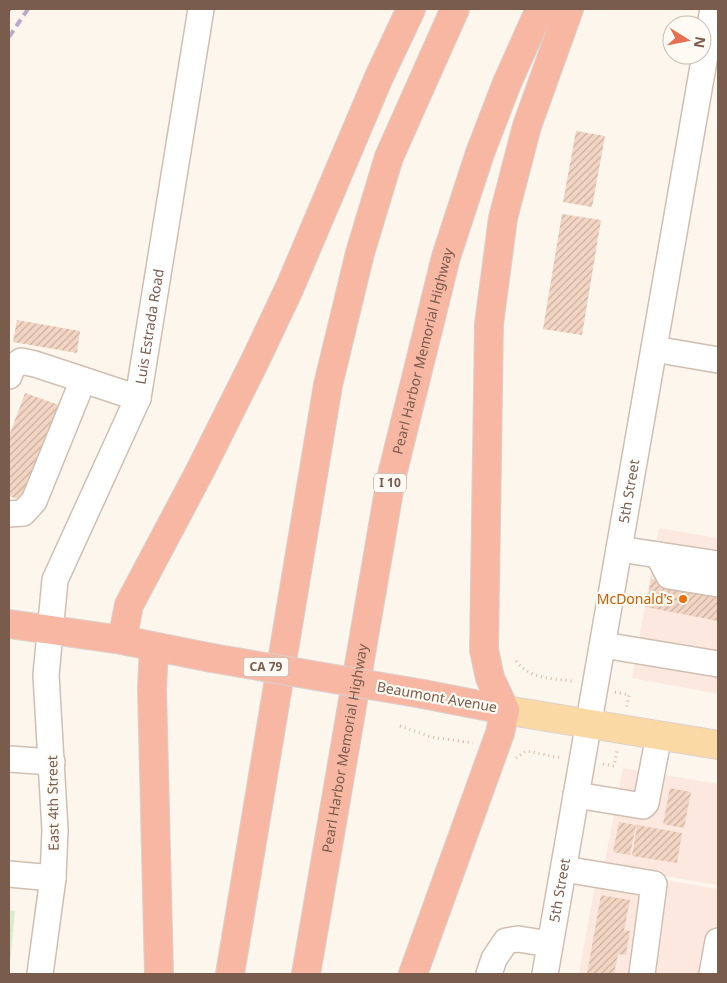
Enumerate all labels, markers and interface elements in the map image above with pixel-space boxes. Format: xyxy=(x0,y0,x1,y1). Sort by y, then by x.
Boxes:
north arrow xyxy=(662,15,712,65)
text: N xyxy=(690,35,711,50)
street label: Pearl Harbor Memorial Highway xyxy=(387,245,458,456)
street label: Luis Estrada Road xyxy=(130,267,168,386)
street label: 5th Street xyxy=(614,458,643,525)
road number: I 10 xyxy=(374,473,406,492)
place label: McDonald's xyxy=(597,589,673,608)
marker: McDonald's xyxy=(677,593,689,605)
street label: Pearl Harbor Memorial Highway xyxy=(317,641,372,854)
road number: CA 79 xyxy=(244,658,288,676)
street label: Beaumont Avenue xyxy=(376,677,499,716)
street label: East 4th Street xyxy=(42,755,63,851)
street label: 5th Street xyxy=(544,857,574,924)

